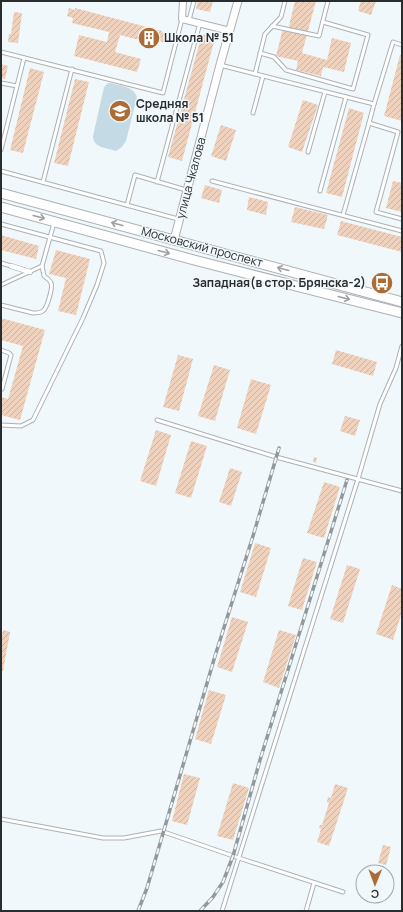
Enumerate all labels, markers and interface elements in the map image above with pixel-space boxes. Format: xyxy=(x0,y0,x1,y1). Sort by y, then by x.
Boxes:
building icon: Школа № 51 xyxy=(136,25,162,51)
place label: Школа № 51 xyxy=(164,29,234,46)
place label: Средняя школа № 51 xyxy=(136,95,204,126)
school or university icon: Средняя школа № 51 xyxy=(107,98,133,124)
street label: улица Чкалова xyxy=(171,135,210,221)
one-way arrow xyxy=(32,214,45,221)
one-way arrow xyxy=(111,220,124,228)
street label: Московский проспект xyxy=(139,222,265,271)
one-way arrow xyxy=(157,248,170,256)
one-way arrow xyxy=(277,265,290,272)
bus stop icon: Западная(в стор. Брянска-2) xyxy=(369,270,395,296)
place label: Западная(в стор. Брянска-2) xyxy=(192,274,366,291)
one-way arrow xyxy=(337,295,350,303)
north arrow xyxy=(355,864,395,904)
text: С xyxy=(371,887,379,902)

